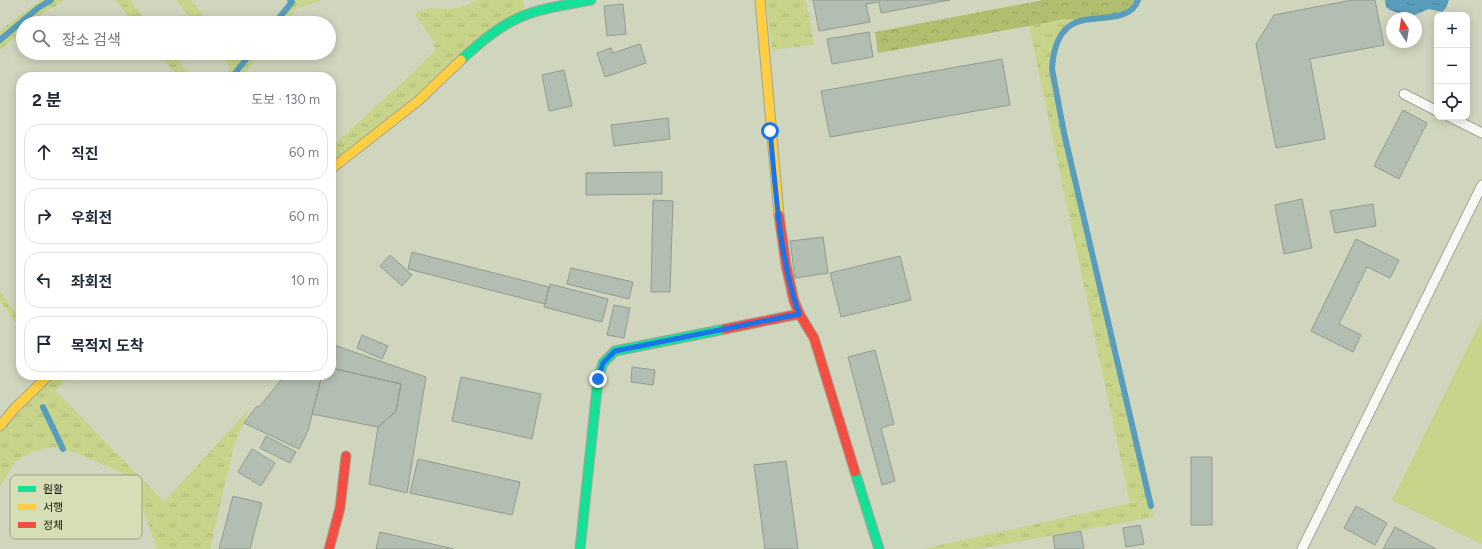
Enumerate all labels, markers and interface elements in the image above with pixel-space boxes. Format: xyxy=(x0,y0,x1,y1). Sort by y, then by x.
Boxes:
north arrow xyxy=(1386,12,1422,48)
map controls xyxy=(1434,12,1470,120)
button: + xyxy=(1434,12,1470,48)
search box xyxy=(16,16,336,60)
icon: search xyxy=(30,27,52,49)
text: 장소 검색 xyxy=(62,31,121,49)
button: − xyxy=(1434,48,1470,84)
button: locate xyxy=(1434,84,1470,120)
text: 2 분 xyxy=(32,90,62,110)
text: 도보 · 130 m xyxy=(251,92,320,107)
route start xyxy=(761,122,779,140)
icon: ahead xyxy=(33,141,55,163)
text: 직진 xyxy=(71,145,99,163)
text: 60 m xyxy=(289,145,319,160)
icon: right xyxy=(33,205,55,227)
text: 우회전 xyxy=(71,209,112,227)
text: 60 m xyxy=(289,209,319,224)
icon: left xyxy=(33,269,55,291)
text: 좌회전 xyxy=(71,273,112,291)
text: 10 m xyxy=(291,273,319,288)
icon: arrive xyxy=(33,333,55,355)
text: 목적지 도착 xyxy=(71,337,144,355)
route end xyxy=(589,370,607,388)
legend xyxy=(10,475,142,539)
text: 원활 xyxy=(43,483,63,496)
text: 서행 xyxy=(43,501,63,514)
text: 정체 xyxy=(43,519,63,532)

